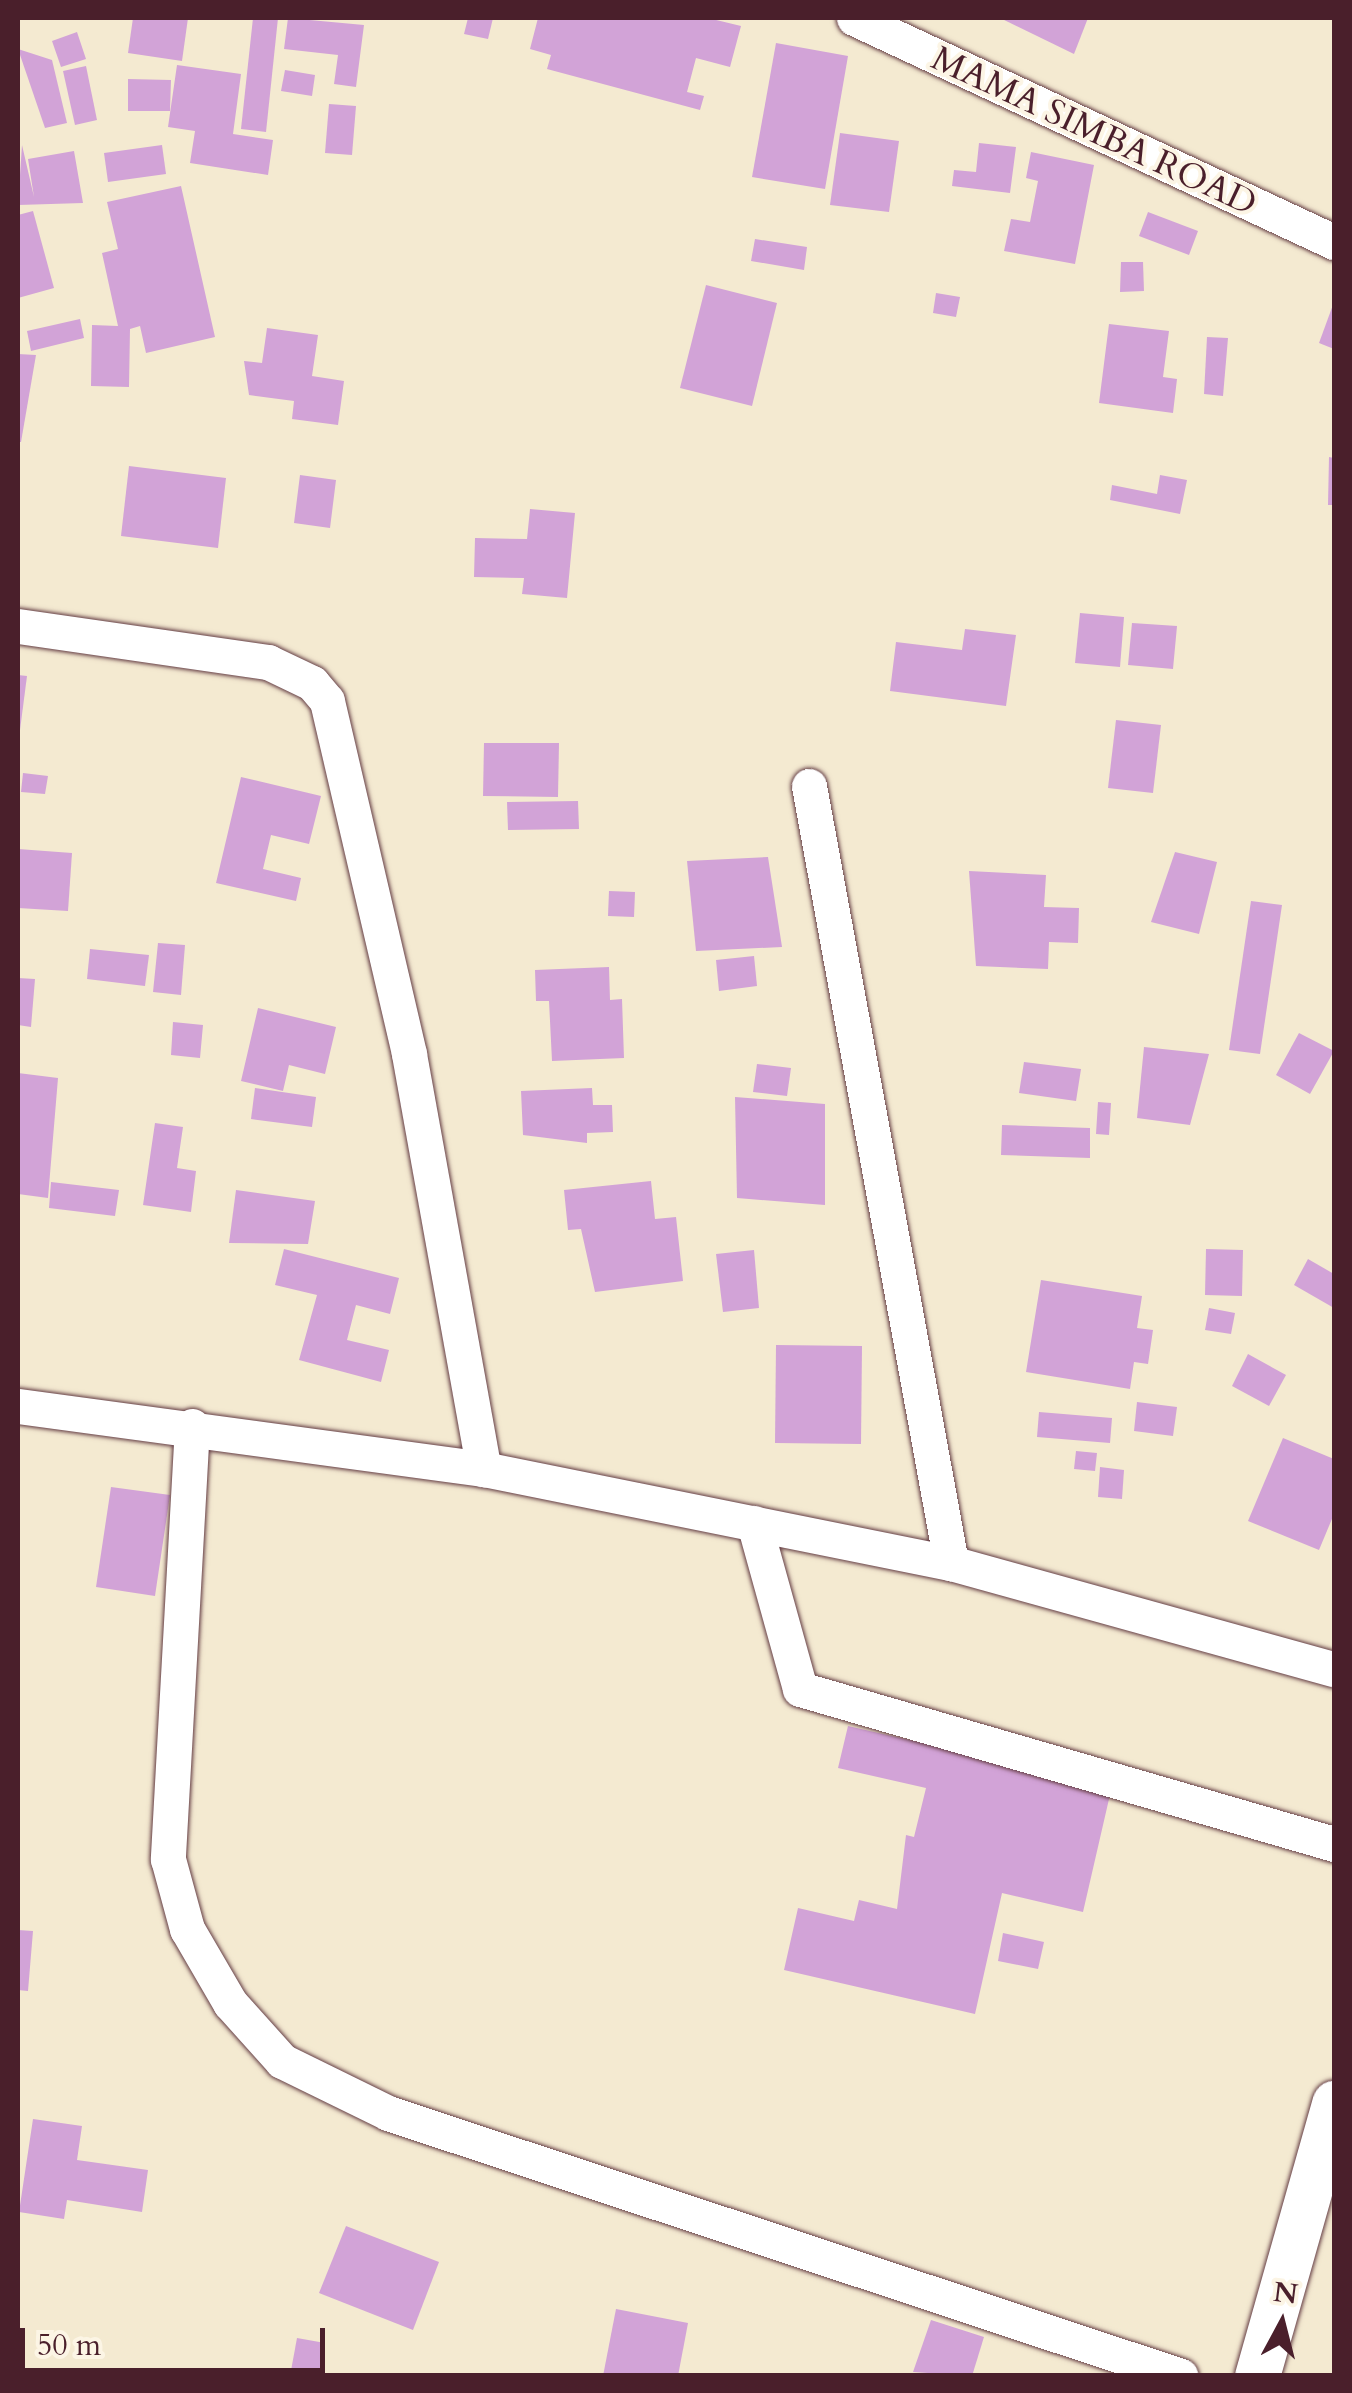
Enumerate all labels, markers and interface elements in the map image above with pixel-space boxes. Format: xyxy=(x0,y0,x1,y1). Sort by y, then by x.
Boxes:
street label: MAMA SIMBA ROAD xyxy=(925,37,1263,225)
north arrow xyxy=(1232,2273,1332,2373)
text: N xyxy=(1271,2273,1300,2314)
scale bar xyxy=(25,2308,330,2370)
text: 50 m xyxy=(37,2325,101,2366)

